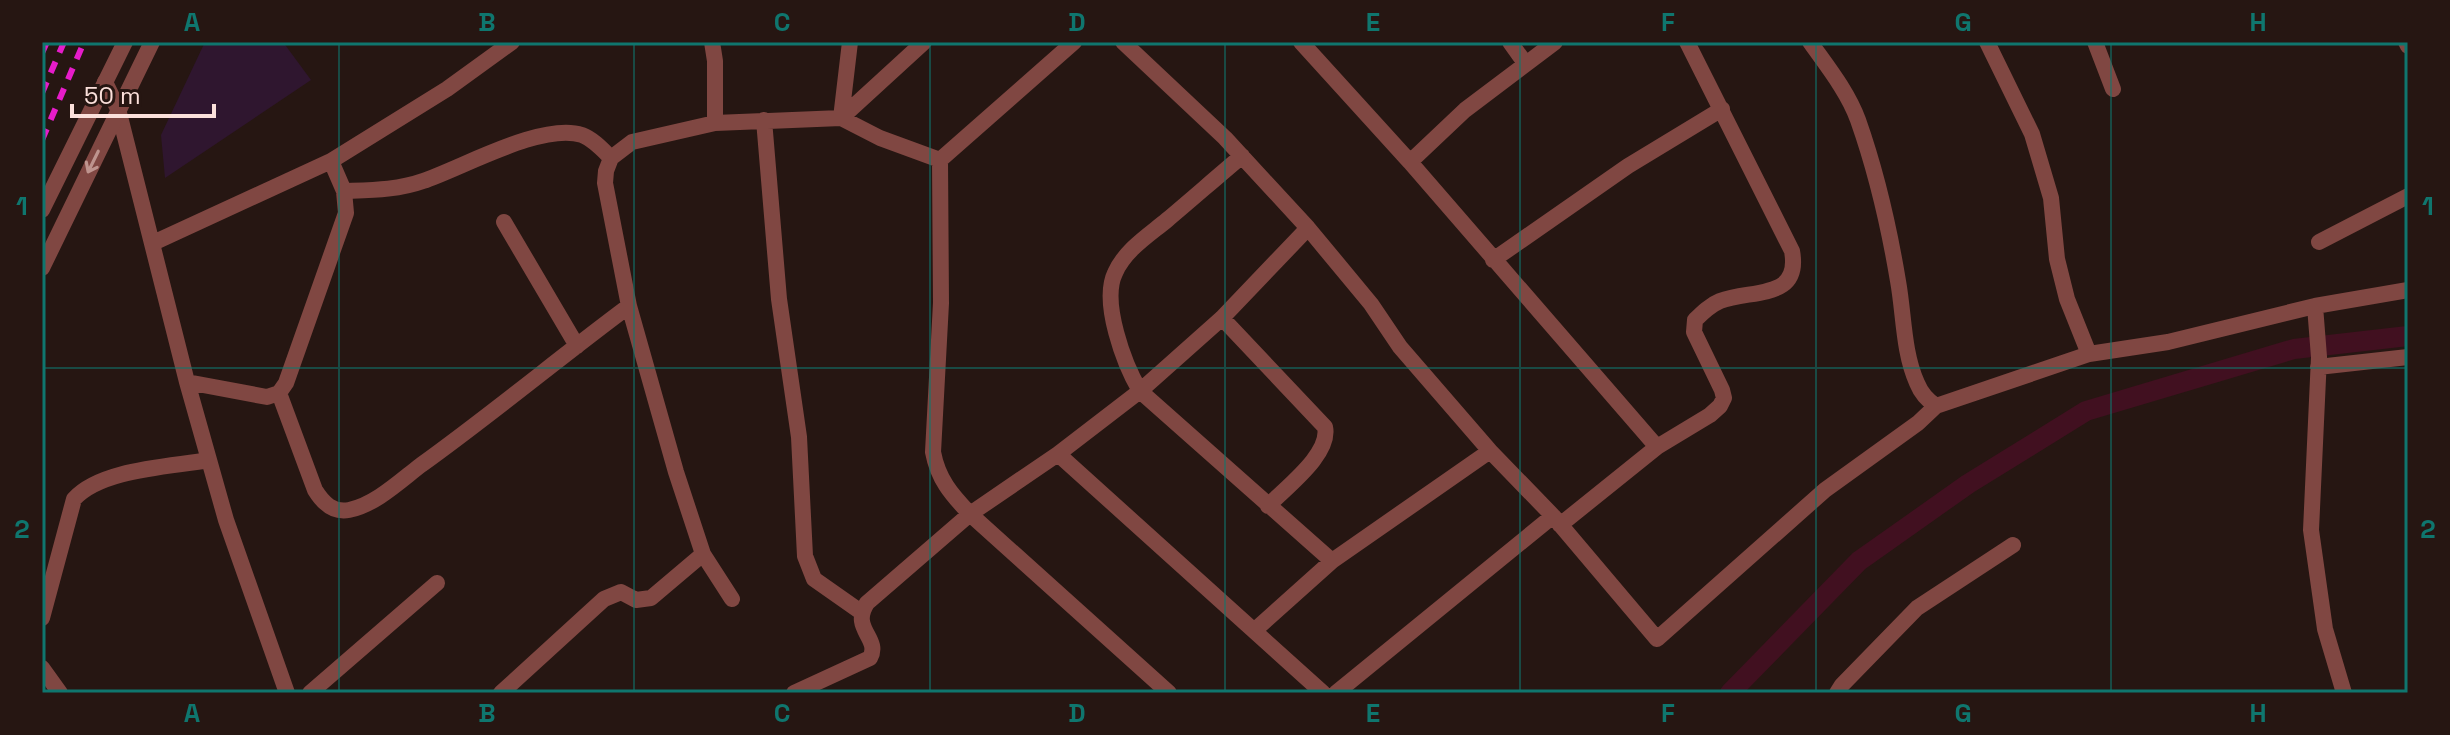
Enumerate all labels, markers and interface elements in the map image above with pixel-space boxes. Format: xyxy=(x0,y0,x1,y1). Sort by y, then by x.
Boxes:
text: A xyxy=(184,5,201,39)
text: B xyxy=(478,5,496,39)
text: C xyxy=(774,5,790,39)
text: D xyxy=(1068,5,1086,39)
text: E xyxy=(1366,5,1380,39)
text: F xyxy=(1661,5,1675,39)
text: G xyxy=(1954,5,1972,39)
text: H xyxy=(2249,5,2267,39)
scale bar xyxy=(72,68,214,118)
text: 50 m xyxy=(84,80,141,111)
one-way arrow xyxy=(85,150,100,174)
text: 1 xyxy=(16,189,28,223)
text: 1 xyxy=(2422,189,2434,223)
text: 2 xyxy=(14,512,30,546)
text: 2 xyxy=(2420,512,2436,546)
text: A xyxy=(184,696,201,730)
text: B xyxy=(478,696,496,730)
text: C xyxy=(774,696,790,730)
text: D xyxy=(1068,696,1086,730)
text: E xyxy=(1366,696,1380,730)
text: F xyxy=(1661,696,1675,730)
text: G xyxy=(1954,696,1972,730)
text: H xyxy=(2249,696,2267,730)

